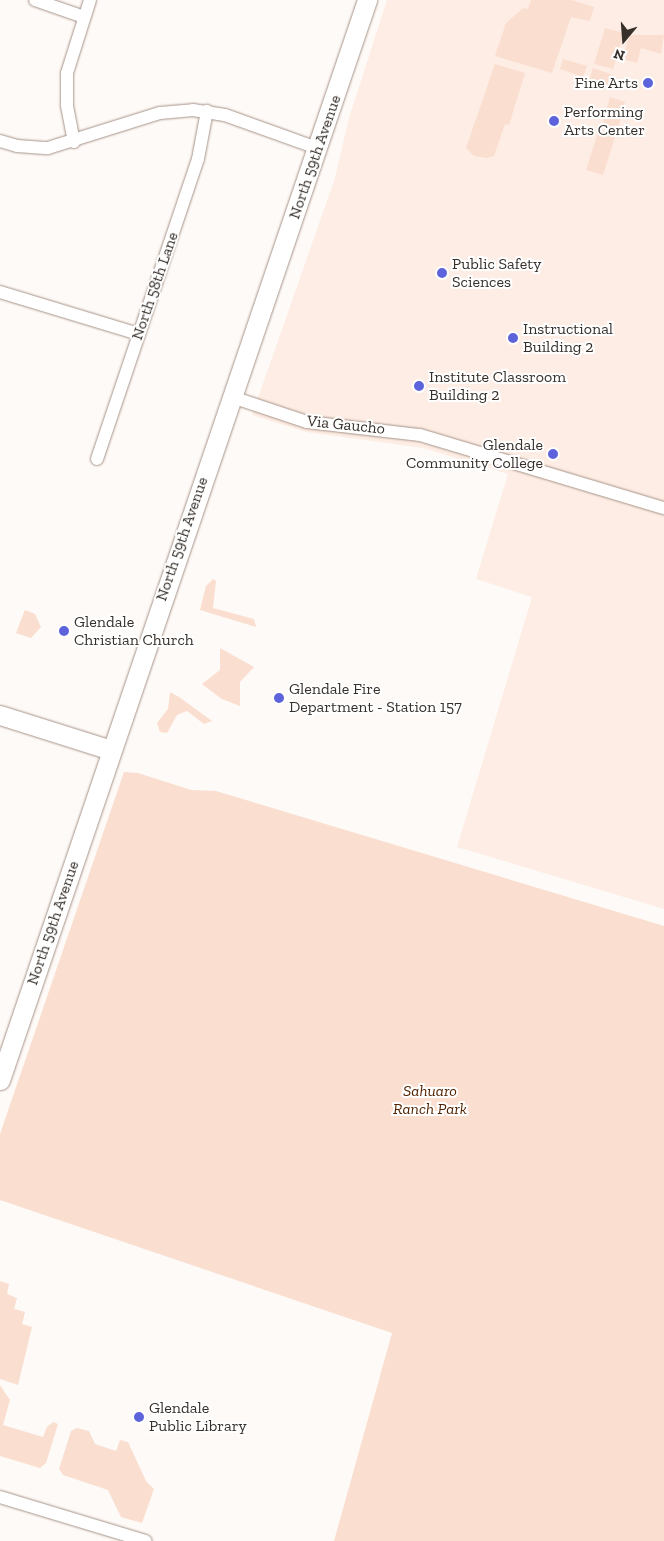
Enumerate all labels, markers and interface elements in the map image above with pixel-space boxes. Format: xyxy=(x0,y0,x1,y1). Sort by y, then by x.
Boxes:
north arrow xyxy=(599,15,649,65)
text: N xyxy=(612,45,627,64)
place label: Fine Arts xyxy=(574,73,638,93)
marker: Fine Arts xyxy=(642,77,654,89)
street label: North 59th Avenue xyxy=(285,92,345,222)
place label: Performing Arts Center xyxy=(564,102,645,140)
marker: Performing Arts Center xyxy=(548,115,560,127)
street label: North 58th Lane xyxy=(127,229,183,343)
place label: Public Safety Sciences xyxy=(452,254,541,292)
marker: Public Safety Sciences xyxy=(436,267,448,279)
place label: Instructional Building 2 xyxy=(523,319,613,357)
marker: Instructional Building 2 xyxy=(507,332,519,344)
place label: Institute Classroom Building 2 xyxy=(429,367,566,405)
marker: Institute Classroom Building 2 xyxy=(413,380,425,392)
street label: Via Gaucho xyxy=(306,411,386,439)
place label: Glendale Community College xyxy=(406,435,543,473)
marker: Glendale Community College xyxy=(547,448,559,460)
street label: North 59th Avenue xyxy=(152,474,212,604)
place label: Glendale Christian Church xyxy=(74,612,194,650)
marker: Glendale Christian Church xyxy=(58,625,70,637)
place label: Glendale Fire Department - Station 157 xyxy=(289,679,462,717)
marker: Glendale Fire Department - Station 157 xyxy=(273,692,285,704)
street label: North 59th Avenue xyxy=(23,858,83,988)
park label: Sahuaro Ranch Park xyxy=(393,1081,467,1119)
place label: Glendale Public Library xyxy=(149,1398,247,1436)
marker: Glendale Public Library xyxy=(133,1411,145,1423)

